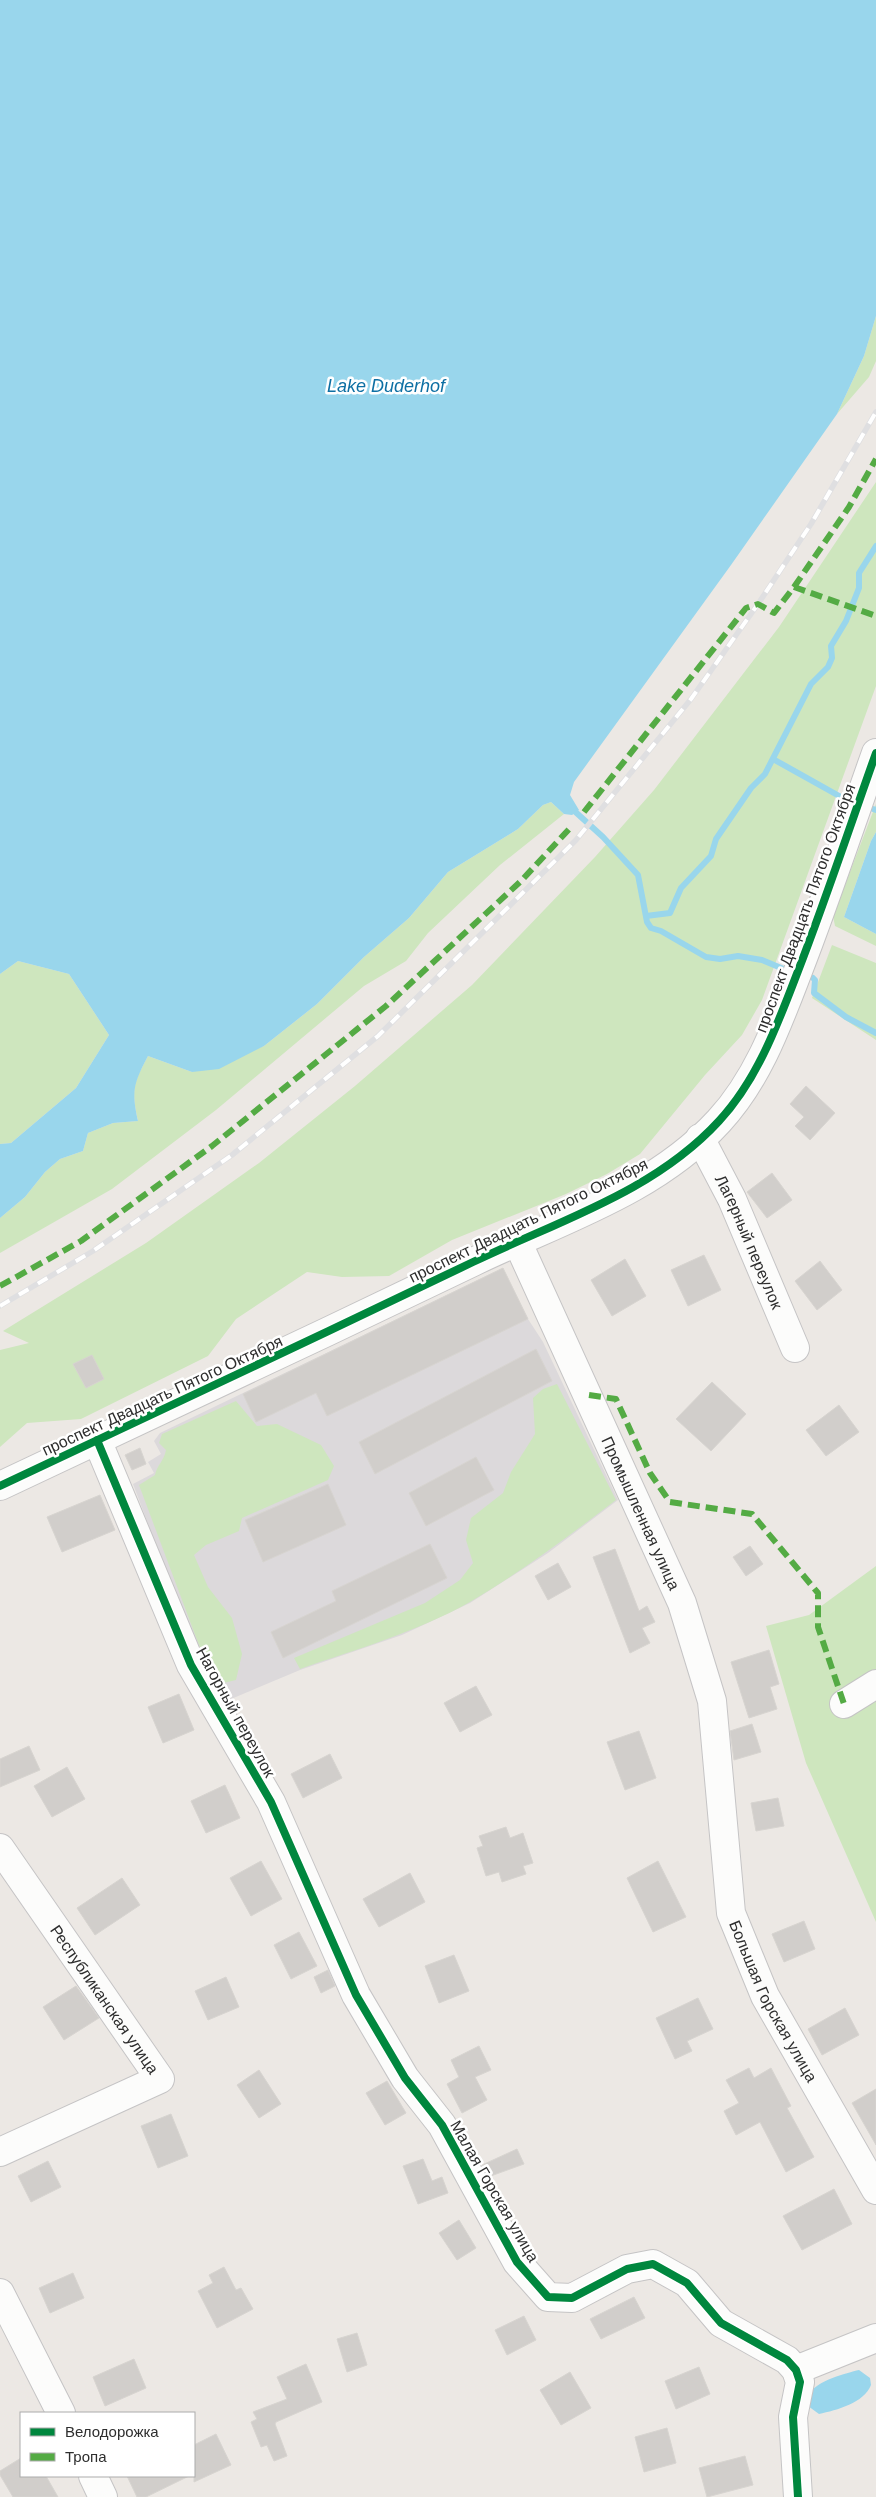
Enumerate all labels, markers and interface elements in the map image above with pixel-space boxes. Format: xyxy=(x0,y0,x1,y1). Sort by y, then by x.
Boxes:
water label: Lake Duderhof xyxy=(327,376,447,396)
street label: проспект Двадцать Пятого Октября xyxy=(752,782,858,1035)
street label: проспект Двадцать Пятого Октября xyxy=(406,1155,650,1286)
street label: Лагерный переулок xyxy=(712,1172,786,1313)
street label: проспект Двадцать Пятого Октября xyxy=(39,1332,285,1459)
street label: Промышленная улица xyxy=(598,1434,683,1593)
street label: Нагорный переулок xyxy=(193,1644,279,1781)
street label: Большая Горская улица xyxy=(726,1918,820,2085)
street label: Республиканская улица xyxy=(47,1922,162,2077)
street label: Малая Горская улица xyxy=(447,2118,542,2265)
legend xyxy=(20,2412,195,2477)
text: Велодорожка xyxy=(65,2423,159,2440)
text: Тропа xyxy=(65,2448,107,2465)

